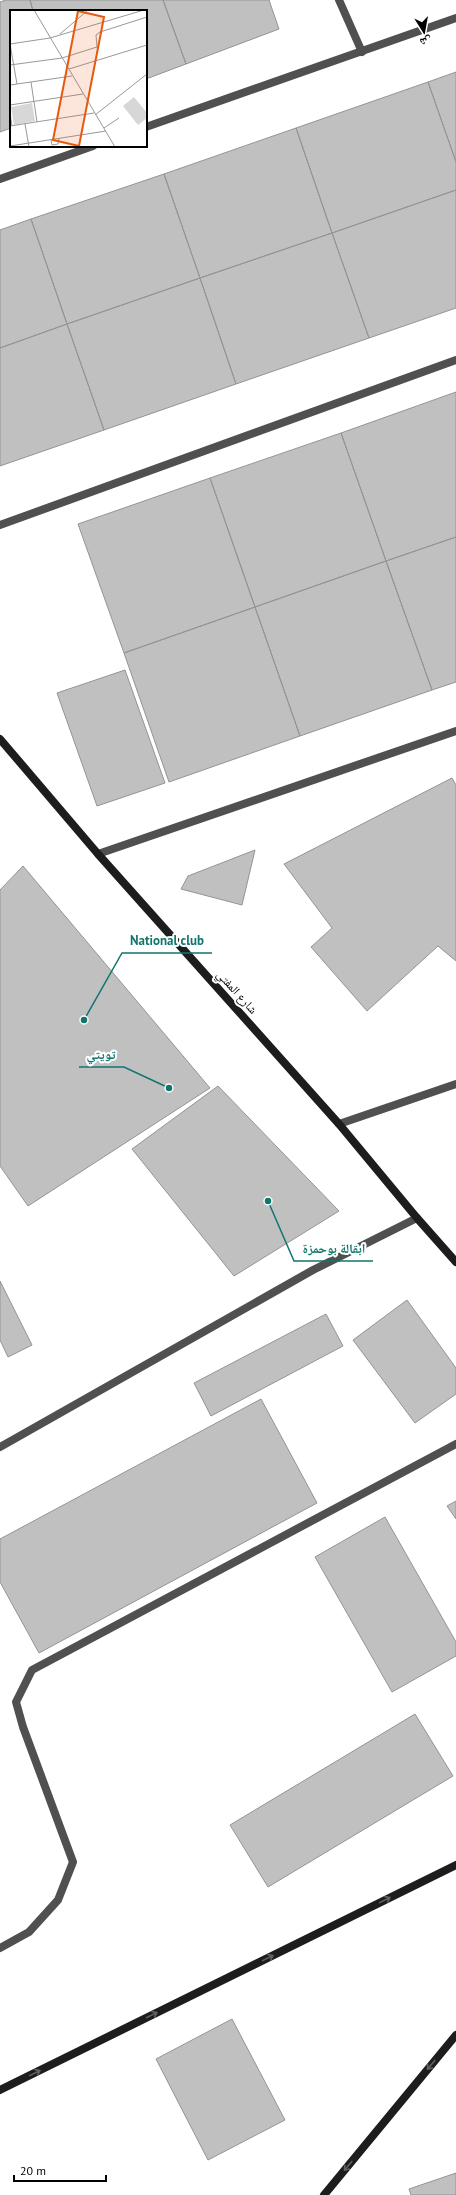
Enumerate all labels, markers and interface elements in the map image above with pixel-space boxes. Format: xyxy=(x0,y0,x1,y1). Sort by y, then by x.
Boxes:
inset map xyxy=(10,10,147,147)
north arrow xyxy=(404,12,444,52)
text: ش xyxy=(418,33,433,50)
callout: National club xyxy=(122,928,212,953)
text: National club xyxy=(130,932,204,949)
street label: شارع المفتي xyxy=(212,967,261,1019)
callout: تويتي xyxy=(79,1042,124,1067)
text: تويتي xyxy=(87,1046,116,1065)
callout: ابقالة بوحمزة xyxy=(294,1236,373,1261)
text: ابقالة بوحمزة xyxy=(303,1240,365,1257)
one-way arrow xyxy=(378,1896,390,1903)
one-way arrow xyxy=(262,1954,274,1961)
one-way arrow xyxy=(145,2011,157,2019)
one-way arrow xyxy=(427,2060,436,2071)
one-way arrow xyxy=(29,2069,41,2076)
scale bar xyxy=(14,2157,106,2183)
one-way arrow xyxy=(344,2160,353,2171)
text: 20 m xyxy=(20,2163,46,2178)

